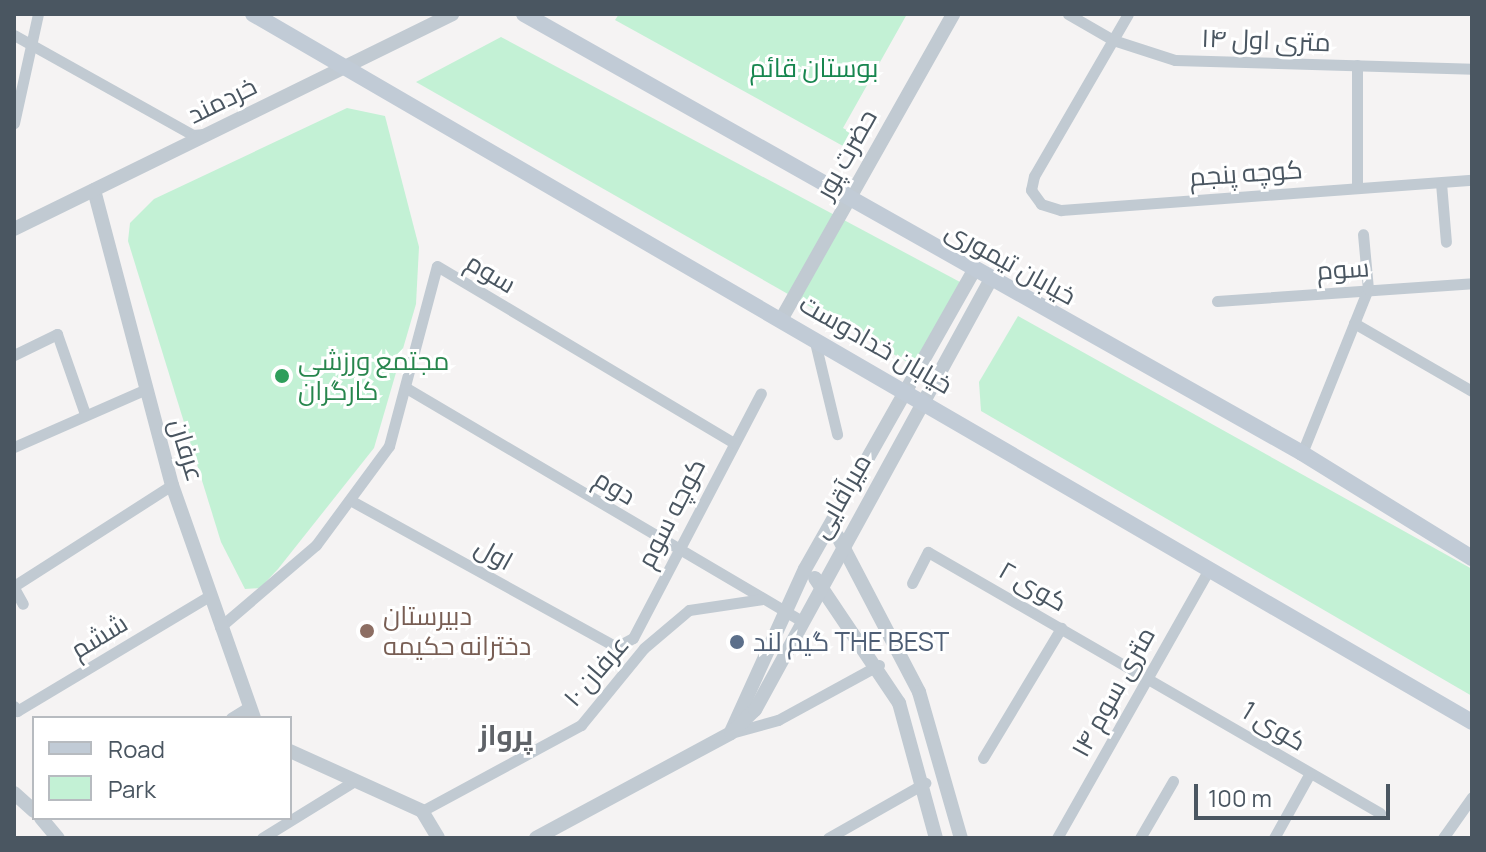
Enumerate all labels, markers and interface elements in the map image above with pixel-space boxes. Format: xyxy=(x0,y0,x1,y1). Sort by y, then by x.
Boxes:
street label: ۱۴ متری اول xyxy=(1201,22,1331,58)
park label: بوستان قائم xyxy=(750,52,878,84)
street label: خردمند xyxy=(182,70,262,130)
street label: حضرت پور xyxy=(809,104,883,204)
street label: کوچه پنجم xyxy=(1188,153,1304,193)
street label: خیابان تیموری xyxy=(940,214,1082,312)
street label: سوم xyxy=(460,246,522,300)
street label: سوم xyxy=(1316,252,1370,286)
street label: خیابان خدادوست xyxy=(794,288,958,400)
place label: مجتمع ورزشی کارگران xyxy=(298,345,450,406)
marker: مجتمع ورزشی کارگران xyxy=(273,367,291,385)
street label: عرفان xyxy=(163,415,211,485)
street label: میرآقایی xyxy=(804,448,878,544)
street label: کوچه سوم xyxy=(630,453,712,573)
street label: دوم xyxy=(589,463,641,511)
street label: اول xyxy=(470,531,518,577)
street label: کوی ۲ xyxy=(993,554,1073,618)
place label: دبیرستان دخترانه حکیمه xyxy=(383,600,531,662)
street label: ششم xyxy=(65,607,133,665)
street label: ۱۴ متری سوم xyxy=(1064,621,1162,763)
marker: دبیرستان دخترانه حکیمه xyxy=(358,622,376,640)
place label: گیم لند THE BEST xyxy=(753,626,949,658)
street label: عرفان ۱۰ xyxy=(557,629,635,713)
marker: گیم لند THE BEST xyxy=(728,633,746,651)
street label: کوی 1 xyxy=(1236,695,1312,757)
legend xyxy=(32,716,292,820)
district label: پرواز xyxy=(479,717,533,751)
text: Road xyxy=(108,732,165,765)
scale bar xyxy=(1198,768,1394,818)
text: Park xyxy=(108,772,156,805)
text: 100 m xyxy=(1208,781,1272,814)

